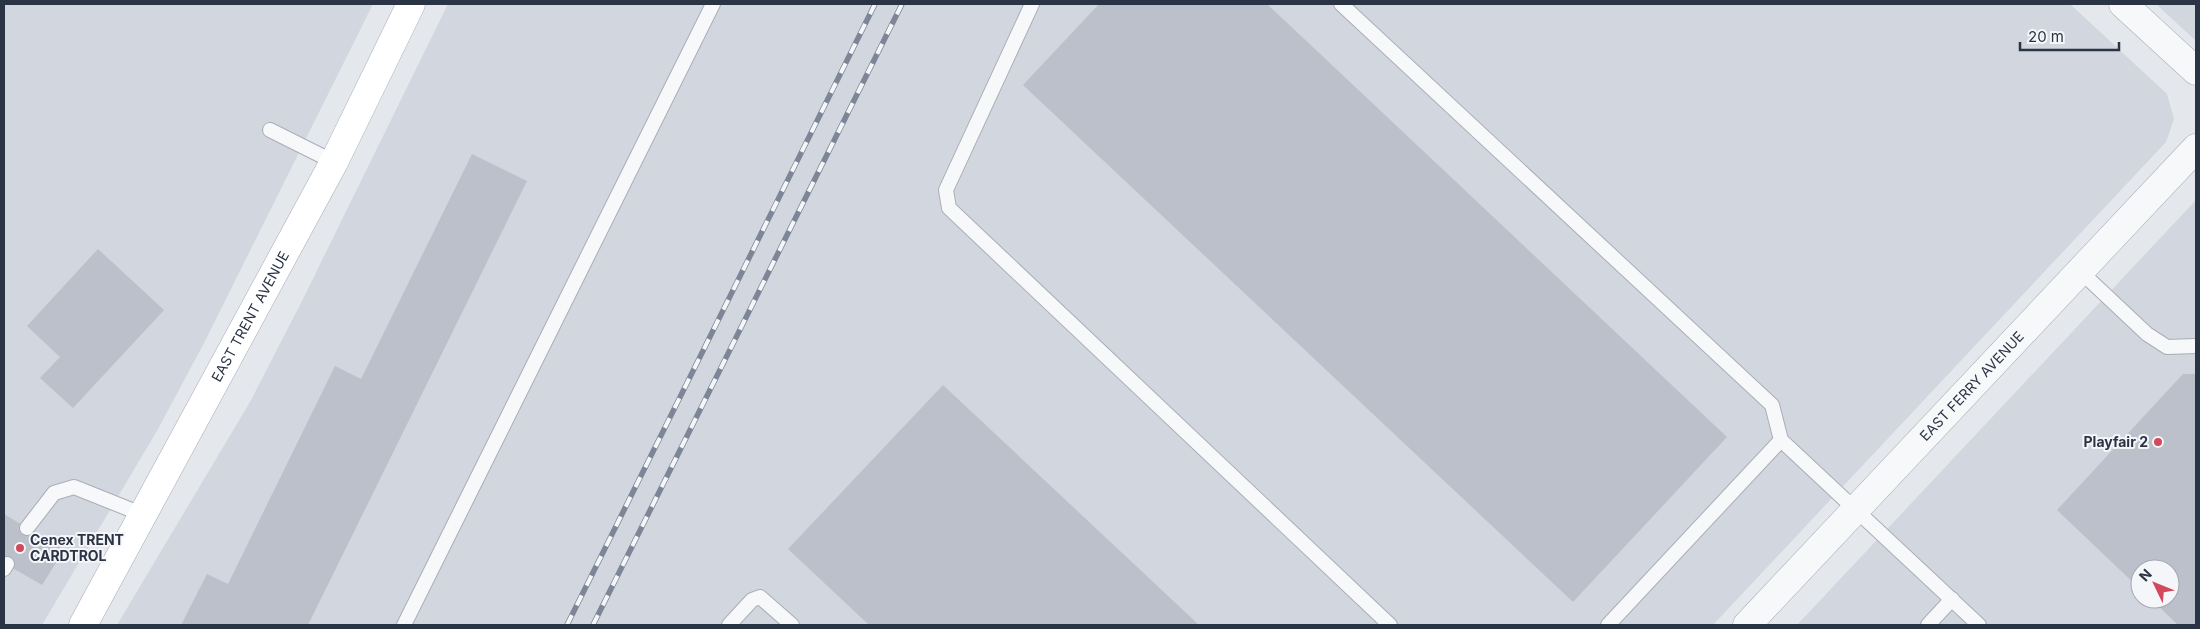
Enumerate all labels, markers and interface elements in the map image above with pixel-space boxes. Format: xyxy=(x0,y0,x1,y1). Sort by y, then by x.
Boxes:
scale bar xyxy=(2020,20,2119,52)
text: 20 m xyxy=(2028,27,2064,46)
street label: EAST TRENT AVENUE xyxy=(208,248,292,385)
street label: EAST FERRY AVENUE xyxy=(1916,328,2027,444)
place label: Playfair 2 xyxy=(2084,433,2148,450)
marker: Playfair 2 xyxy=(2152,436,2164,448)
place label: Cenex TRENT CARDTROL xyxy=(30,531,124,564)
marker: Cenex TRENT CARDTROL xyxy=(14,542,26,554)
north arrow xyxy=(2130,559,2180,609)
text: N xyxy=(2135,565,2155,584)

